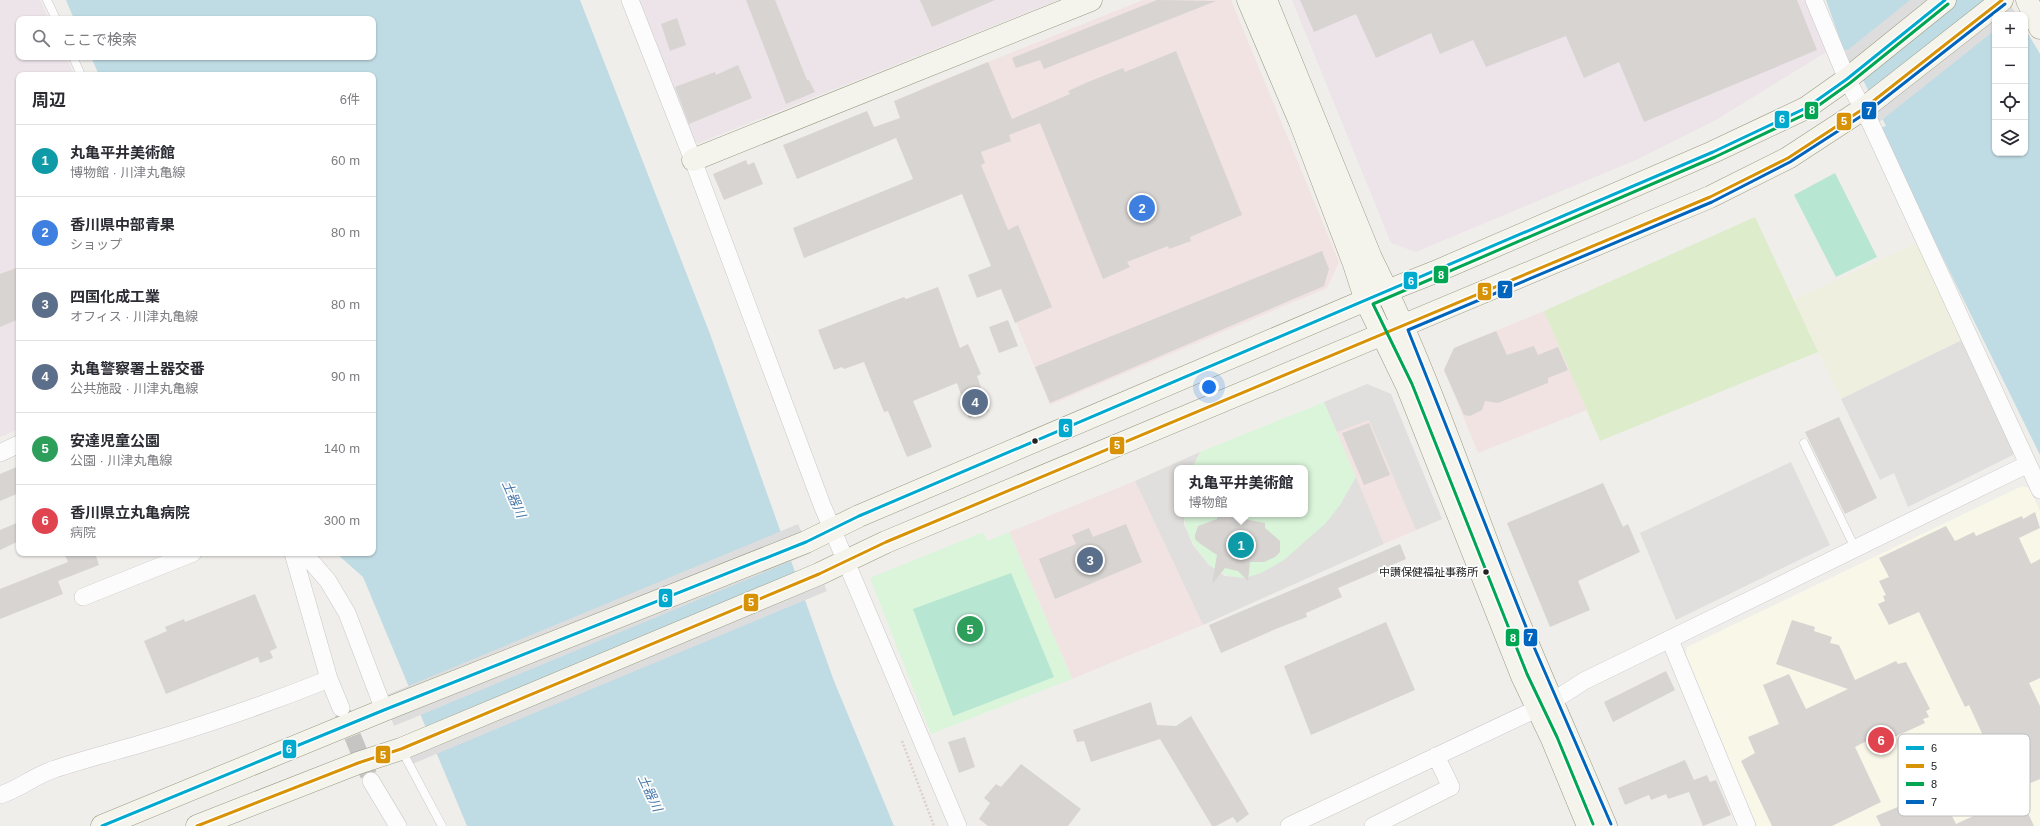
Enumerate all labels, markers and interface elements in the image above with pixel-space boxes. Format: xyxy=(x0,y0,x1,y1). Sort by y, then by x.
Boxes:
map controls xyxy=(1992,12,2028,156)
button: + xyxy=(1992,12,2028,48)
search box xyxy=(16,16,376,60)
icon: search xyxy=(30,27,52,49)
text: ここで検索 xyxy=(62,31,137,48)
button: − xyxy=(1992,48,2028,84)
button: locate xyxy=(1992,84,2028,120)
text: 周辺 xyxy=(32,91,66,110)
text: 6件 xyxy=(340,92,360,107)
line badge: 8 xyxy=(1804,101,1819,120)
line badge: 7 xyxy=(1861,101,1877,120)
text: 8 xyxy=(1809,104,1815,116)
text: 7 xyxy=(1866,105,1872,117)
line badge: 6 xyxy=(1774,110,1790,129)
line badge: 5 xyxy=(1836,112,1852,131)
text: 6 xyxy=(1779,113,1785,125)
text: 5 xyxy=(1841,115,1847,127)
button: layers xyxy=(1992,120,2028,156)
text: 丸亀平井美術館 xyxy=(70,144,175,161)
text: 1 xyxy=(41,153,49,168)
text: 60 m xyxy=(331,153,360,168)
text: 博物館 · 川津丸亀線 xyxy=(70,165,186,180)
pin: 2 xyxy=(1129,193,1155,223)
text: 香川県中部青果 xyxy=(70,216,175,233)
text: 2 xyxy=(41,225,49,240)
text: 80 m xyxy=(331,225,360,240)
text: ショップ xyxy=(70,237,122,252)
line badge: 8 xyxy=(1433,265,1449,284)
text: 8 xyxy=(1438,269,1444,281)
line badge: 6 xyxy=(1403,271,1418,290)
text: 6 xyxy=(1408,275,1414,287)
line badge: 7 xyxy=(1497,280,1513,299)
line badge: 5 xyxy=(1477,282,1492,301)
text: 7 xyxy=(1502,283,1508,295)
text: 5 xyxy=(1482,285,1488,297)
text: 四国化成工業 xyxy=(70,288,160,305)
text: 3 xyxy=(41,297,49,312)
text: 80 m xyxy=(331,297,360,312)
text: オフィス · 川津丸亀線 xyxy=(70,309,198,324)
text: 丸亀警察署土器交番 xyxy=(70,360,205,377)
text: 4 xyxy=(41,369,49,384)
text: 90 m xyxy=(331,369,360,384)
your location xyxy=(1199,377,1219,397)
text: 公共施設 · 川津丸亀線 xyxy=(70,381,199,396)
pin: 4 xyxy=(962,387,988,417)
line badge: 6 xyxy=(1058,418,1073,438)
text: 6 xyxy=(1063,422,1069,434)
text: 安達児童公園 xyxy=(70,432,160,449)
unlabelled marker xyxy=(1030,436,1040,446)
line badge: 5 xyxy=(1109,436,1125,455)
text: 5 xyxy=(1114,439,1120,451)
text: 5 xyxy=(41,441,49,456)
text: 140 m xyxy=(324,441,360,456)
text: 公園 · 川津丸亀線 xyxy=(70,453,173,468)
popup xyxy=(1174,465,1308,517)
text: 丸亀平井美術館 xyxy=(1188,474,1294,491)
water label: 土器川 xyxy=(499,478,530,522)
text: 博物館 xyxy=(1188,495,1228,510)
text: 香川県立丸亀病院 xyxy=(70,504,190,521)
text: 6 xyxy=(41,513,49,528)
text: 300 m xyxy=(324,513,360,528)
text: 病院 xyxy=(70,525,96,540)
pin: 1 xyxy=(1228,530,1254,560)
pin: 3 xyxy=(1077,545,1103,575)
place label: 中讃保健福祉事務所 xyxy=(1379,566,1479,578)
marker: 中讃保健福祉事務所 xyxy=(1481,567,1491,577)
line badge: 6 xyxy=(658,588,673,608)
text: 6 xyxy=(662,592,668,604)
line badge: 5 xyxy=(743,593,759,612)
text: 5 xyxy=(748,596,754,608)
pin: 5 xyxy=(957,614,983,644)
line badge: 8 xyxy=(1505,628,1520,647)
line badge: 7 xyxy=(1523,628,1538,647)
text: 7 xyxy=(1527,631,1533,643)
text: 8 xyxy=(1510,632,1516,644)
pin: 6 xyxy=(1868,725,1894,755)
legend xyxy=(1898,734,2030,816)
line badge: 6 xyxy=(282,739,297,759)
text: 6 xyxy=(1931,742,1937,754)
text: 6 xyxy=(286,743,292,755)
line badge: 5 xyxy=(375,745,391,764)
text: 5 xyxy=(380,749,386,761)
text: 5 xyxy=(1931,760,1937,772)
water label: 土器川 xyxy=(635,772,666,816)
text: 8 xyxy=(1931,778,1937,790)
text: 7 xyxy=(1931,796,1937,808)

